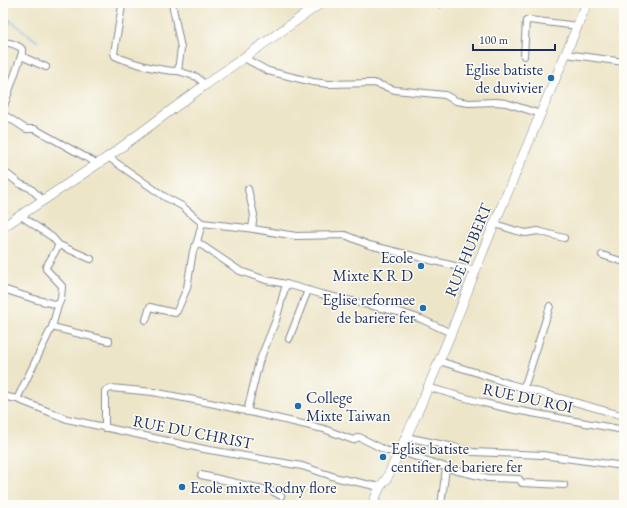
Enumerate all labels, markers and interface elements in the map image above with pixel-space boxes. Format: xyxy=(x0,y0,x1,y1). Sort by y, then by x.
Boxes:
scale bar xyxy=(473,26,555,52)
text: 100 m xyxy=(479,32,509,48)
place label: Eglise batiste de duvivier xyxy=(465,59,544,98)
marker: Eglise batiste de duvivier xyxy=(546,73,556,83)
street label: RUE HUBERT xyxy=(440,200,496,300)
place label: Ecole Mixte K R D xyxy=(333,247,413,286)
marker: Ecole Mixte K R D xyxy=(416,261,426,271)
place label: Eglise reformee de bariere fer xyxy=(322,289,416,328)
marker: Eglise reformee de bariere fer xyxy=(418,303,428,313)
street label: RUE DU ROI xyxy=(481,378,576,418)
place label: College Mixte Taiwan xyxy=(306,387,391,426)
marker: College Mixte Taiwan xyxy=(293,401,303,411)
street label: RUE DU CHRIST xyxy=(131,410,255,454)
place label: Eglise batiste centifier de bariere fer xyxy=(391,438,523,477)
marker: Eglise batiste centifier de bariere fer xyxy=(378,452,388,462)
place label: Ecole mixte Rodny flore xyxy=(190,477,337,498)
marker: Ecole mixte Rodny flore xyxy=(177,482,187,492)

